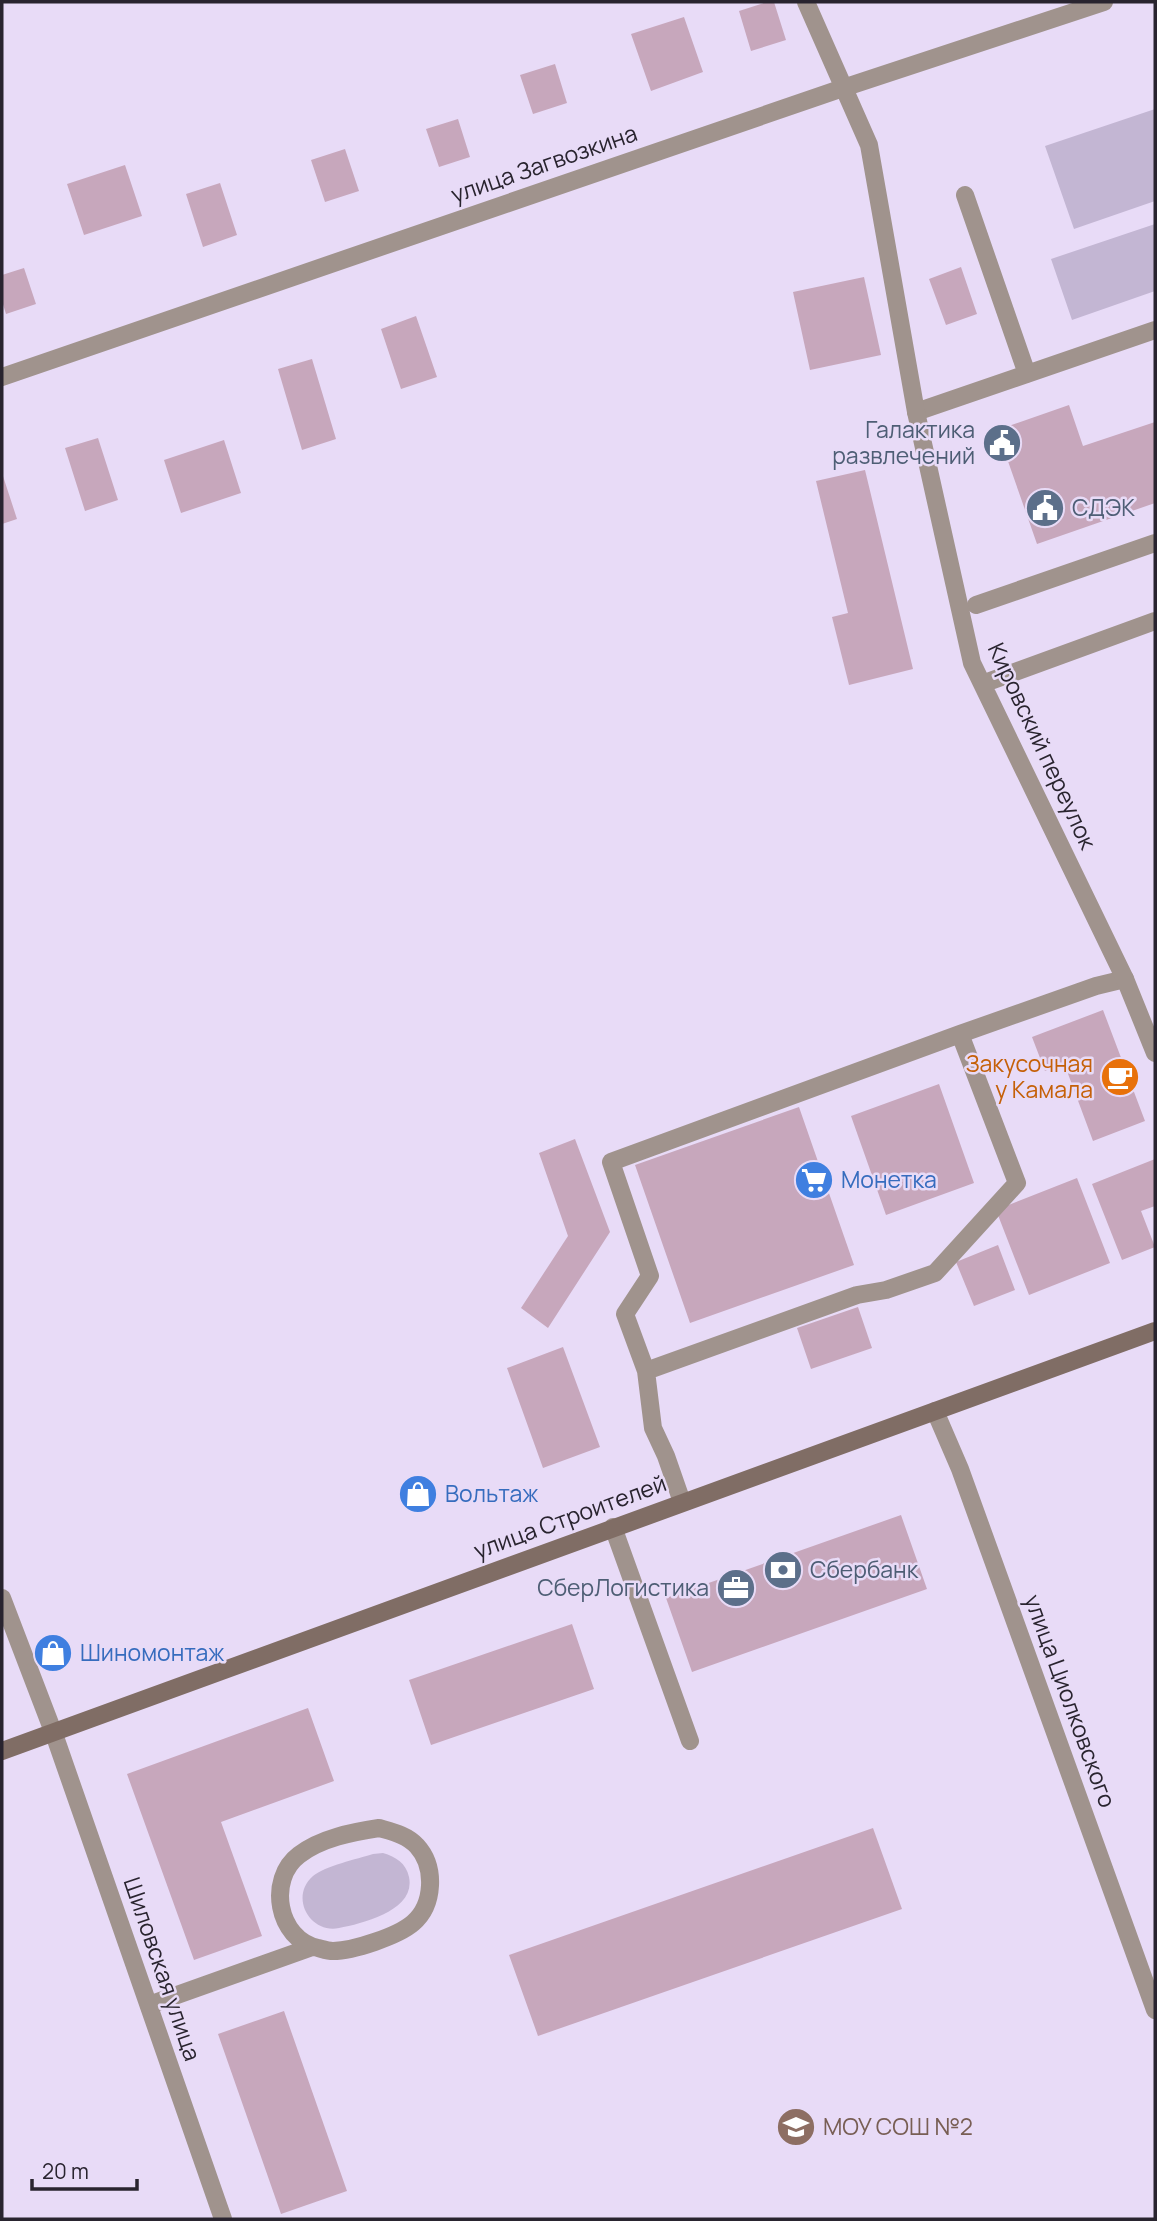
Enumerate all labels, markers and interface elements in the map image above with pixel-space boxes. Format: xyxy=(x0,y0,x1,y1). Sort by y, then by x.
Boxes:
street label: улица Загвозкина xyxy=(446,116,641,210)
place label: Галактика развлечений xyxy=(832,413,975,471)
public building icon: Галактика развлечений xyxy=(981,422,1023,464)
public building icon: СДЭК xyxy=(1024,487,1066,529)
place label: СДЭК xyxy=(1072,491,1135,523)
street label: Кировский переулок xyxy=(981,637,1105,855)
place label: Закусочная у Камала xyxy=(966,1047,1093,1105)
cafe icon: Закусочная у Камала xyxy=(1099,1056,1141,1098)
supermarket icon: Монетка xyxy=(793,1159,835,1201)
place label: Монетка xyxy=(841,1163,937,1195)
street label: улица Строителей xyxy=(469,1466,670,1566)
shop icon: Вольтаж xyxy=(397,1473,439,1515)
place label: Вольтаж xyxy=(445,1477,538,1509)
bank icon: Сбербанк xyxy=(762,1549,804,1591)
place label: Сбербанк xyxy=(810,1553,919,1585)
office icon: СберЛогистика xyxy=(715,1567,757,1609)
place label: СберЛогистика xyxy=(537,1571,709,1603)
street label: улица Циолковского xyxy=(1017,1590,1124,1812)
shop icon: Шиномонтаж xyxy=(32,1632,74,1674)
place label: Шиномонтаж xyxy=(80,1636,224,1668)
street label: Шиловская улица xyxy=(117,1873,209,2065)
school or university icon: МОУ СОШ №2 xyxy=(775,2106,817,2148)
place label: МОУ СОШ №2 xyxy=(823,2110,973,2142)
scale bar xyxy=(32,2148,136,2192)
text: 20 m xyxy=(42,2157,89,2185)

